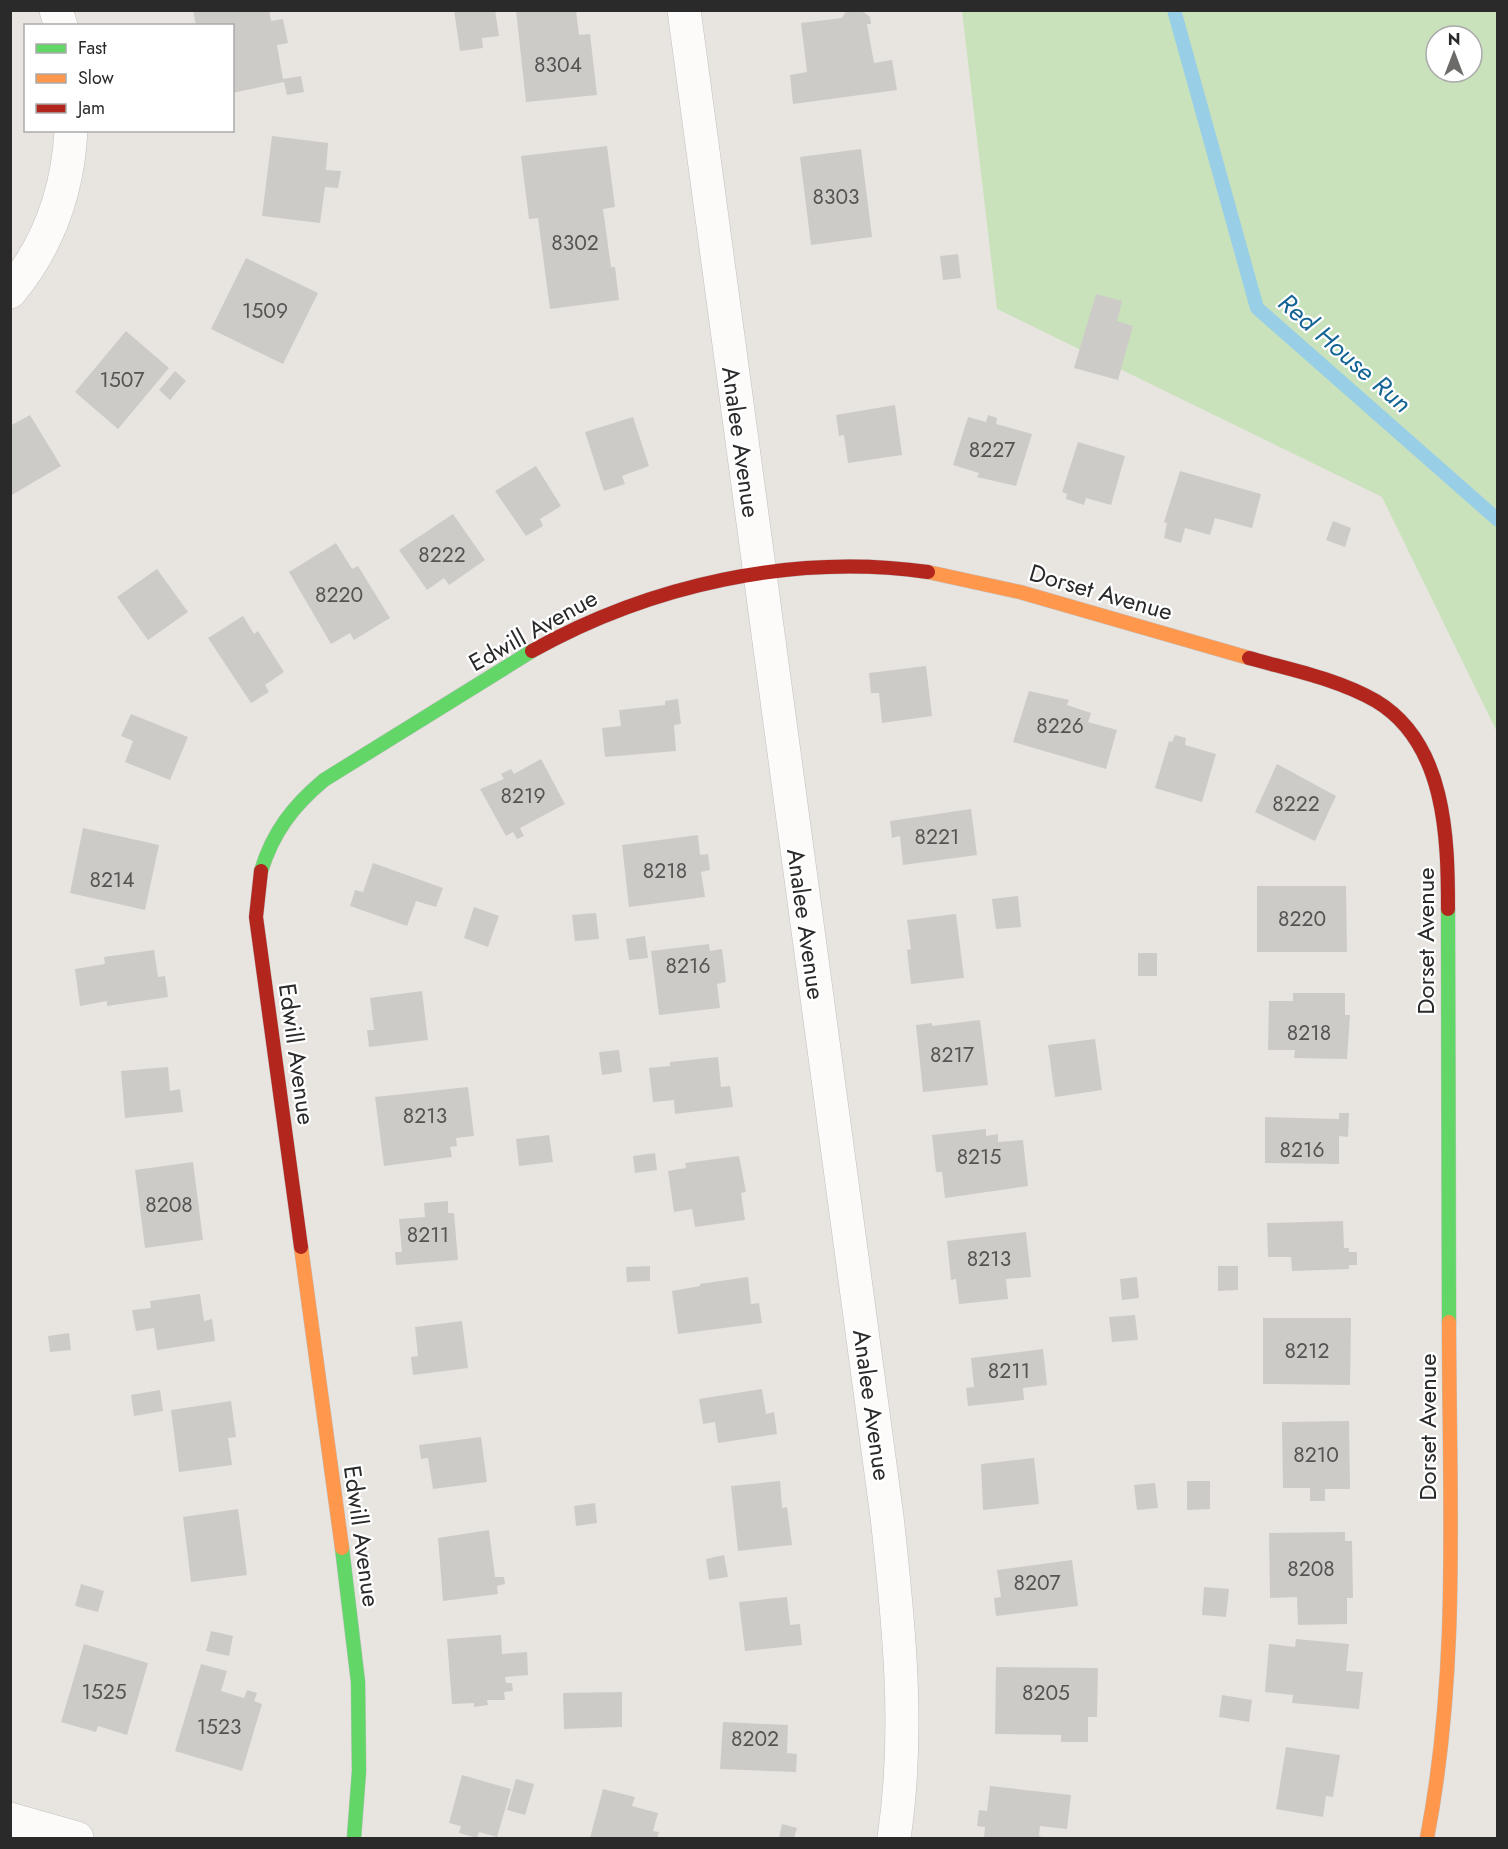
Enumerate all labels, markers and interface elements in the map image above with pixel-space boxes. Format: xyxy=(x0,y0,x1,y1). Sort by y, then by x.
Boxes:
legend xyxy=(24,24,234,132)
north arrow xyxy=(1424,24,1484,84)
text: N xyxy=(1448,28,1460,51)
text: Fast xyxy=(78,35,107,61)
house number: 8304 xyxy=(534,50,582,80)
text: Slow xyxy=(78,65,115,91)
text: Jam xyxy=(76,95,105,121)
house number: 8303 xyxy=(813,182,860,212)
house number: 8302 xyxy=(551,228,599,258)
water label: Red House Run xyxy=(1270,284,1420,422)
house number: 1509 xyxy=(242,296,288,326)
street label: Analee Avenue xyxy=(713,364,769,520)
house number: 1507 xyxy=(100,365,144,395)
house number: 8227 xyxy=(969,435,1015,465)
house number: 8222 xyxy=(418,540,466,570)
street label: Dorset Avenue xyxy=(1025,555,1177,629)
house number: 8220 xyxy=(315,580,363,610)
street label: Edwill Avenue xyxy=(462,580,604,680)
house number: 8226 xyxy=(1036,711,1084,741)
house number: 8219 xyxy=(501,781,545,811)
house number: 8222 xyxy=(1272,789,1320,819)
house number: 8221 xyxy=(915,822,959,852)
street label: Analee Avenue xyxy=(778,846,834,1002)
house number: 8218 xyxy=(643,856,687,886)
house number: 8214 xyxy=(89,865,135,895)
street label: Dorset Avenue xyxy=(1408,867,1443,1015)
house number: 8220 xyxy=(1278,904,1326,934)
house number: 8216 xyxy=(666,951,710,981)
street label: Edwill Avenue xyxy=(270,981,324,1127)
house number: 8218 xyxy=(1287,1018,1331,1048)
house number: 8217 xyxy=(930,1040,974,1070)
house number: 8213 xyxy=(403,1101,447,1131)
house number: 8216 xyxy=(1280,1135,1324,1165)
house number: 8215 xyxy=(957,1142,1001,1172)
house number: 8208 xyxy=(145,1190,193,1220)
house number: 8211 xyxy=(407,1220,449,1250)
house number: 8213 xyxy=(967,1244,1011,1274)
street label: Analee Avenue xyxy=(844,1327,900,1483)
house number: 8212 xyxy=(1285,1336,1329,1366)
street label: Dorset Avenue xyxy=(1410,1353,1445,1501)
house number: 8211 xyxy=(988,1356,1030,1386)
house number: 8210 xyxy=(1293,1440,1339,1470)
street label: Edwill Avenue xyxy=(335,1463,389,1609)
house number: 8208 xyxy=(1287,1554,1335,1584)
house number: 8207 xyxy=(1013,1568,1061,1598)
house number: 1525 xyxy=(81,1677,127,1707)
house number: 8205 xyxy=(1022,1678,1070,1708)
house number: 1523 xyxy=(197,1712,241,1742)
house number: 8202 xyxy=(731,1724,779,1754)

